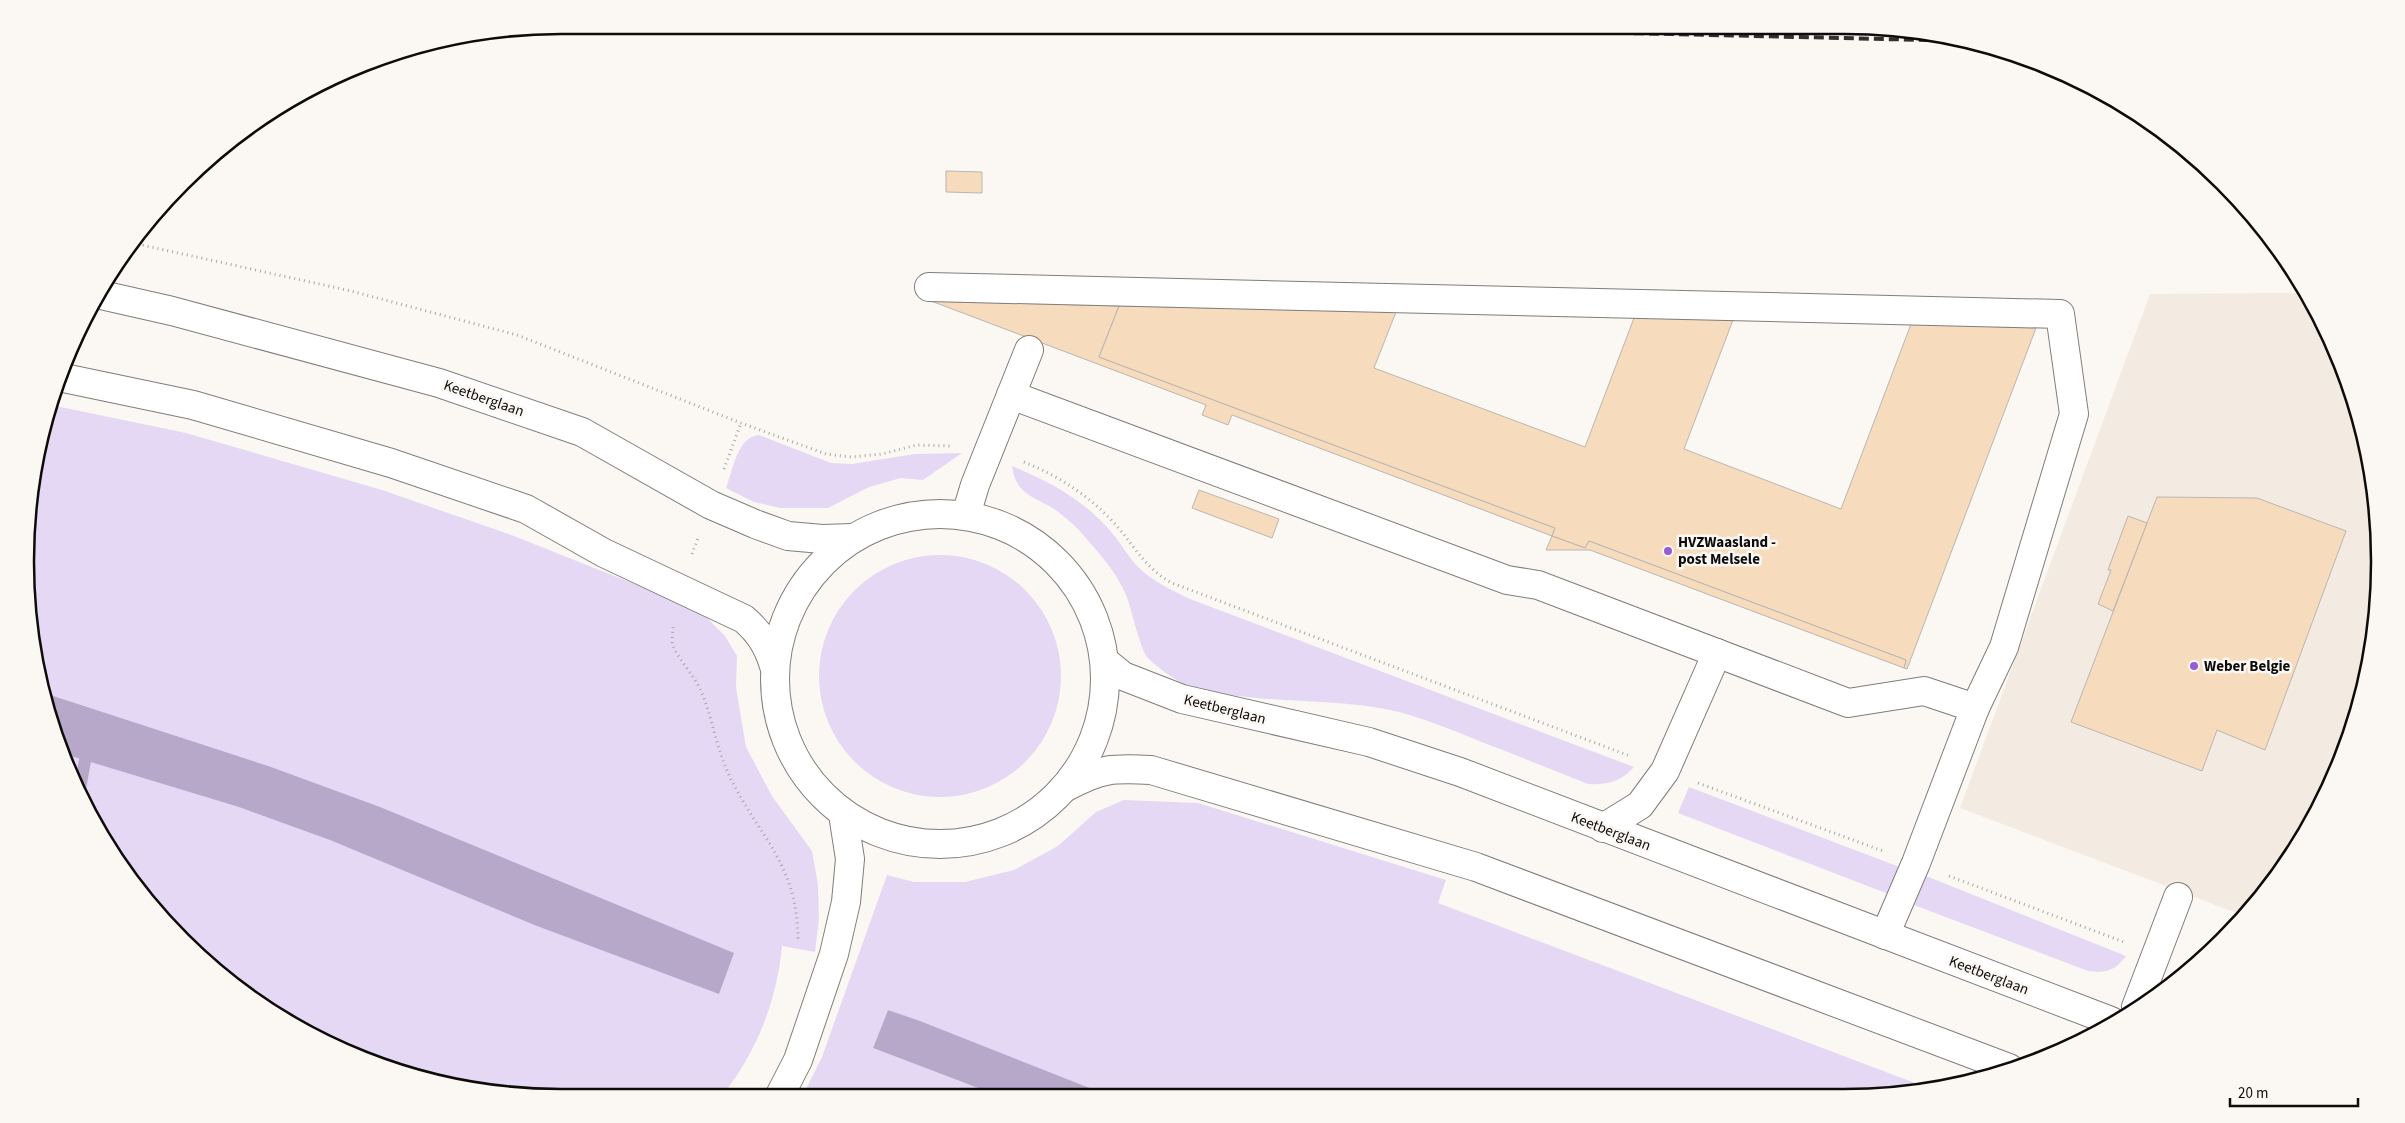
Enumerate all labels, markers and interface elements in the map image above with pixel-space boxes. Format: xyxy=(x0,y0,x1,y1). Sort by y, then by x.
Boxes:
street label: Keetberglaan xyxy=(441,375,527,422)
place label: HVZWaasland - post Melsele xyxy=(1678,532,1776,570)
marker: HVZWaasland - post Melsele xyxy=(1662,545,1674,557)
place label: Weber Belgie xyxy=(2204,656,2291,677)
marker: Weber Belgie xyxy=(2188,660,2200,672)
street label: Keetberglaan xyxy=(1182,689,1268,730)
street label: Keetberglaan xyxy=(1568,807,1654,856)
street label: Keetberglaan xyxy=(1946,951,2032,1000)
scale bar xyxy=(2230,1076,2358,1108)
text: 20 m xyxy=(2238,1083,2268,1104)

